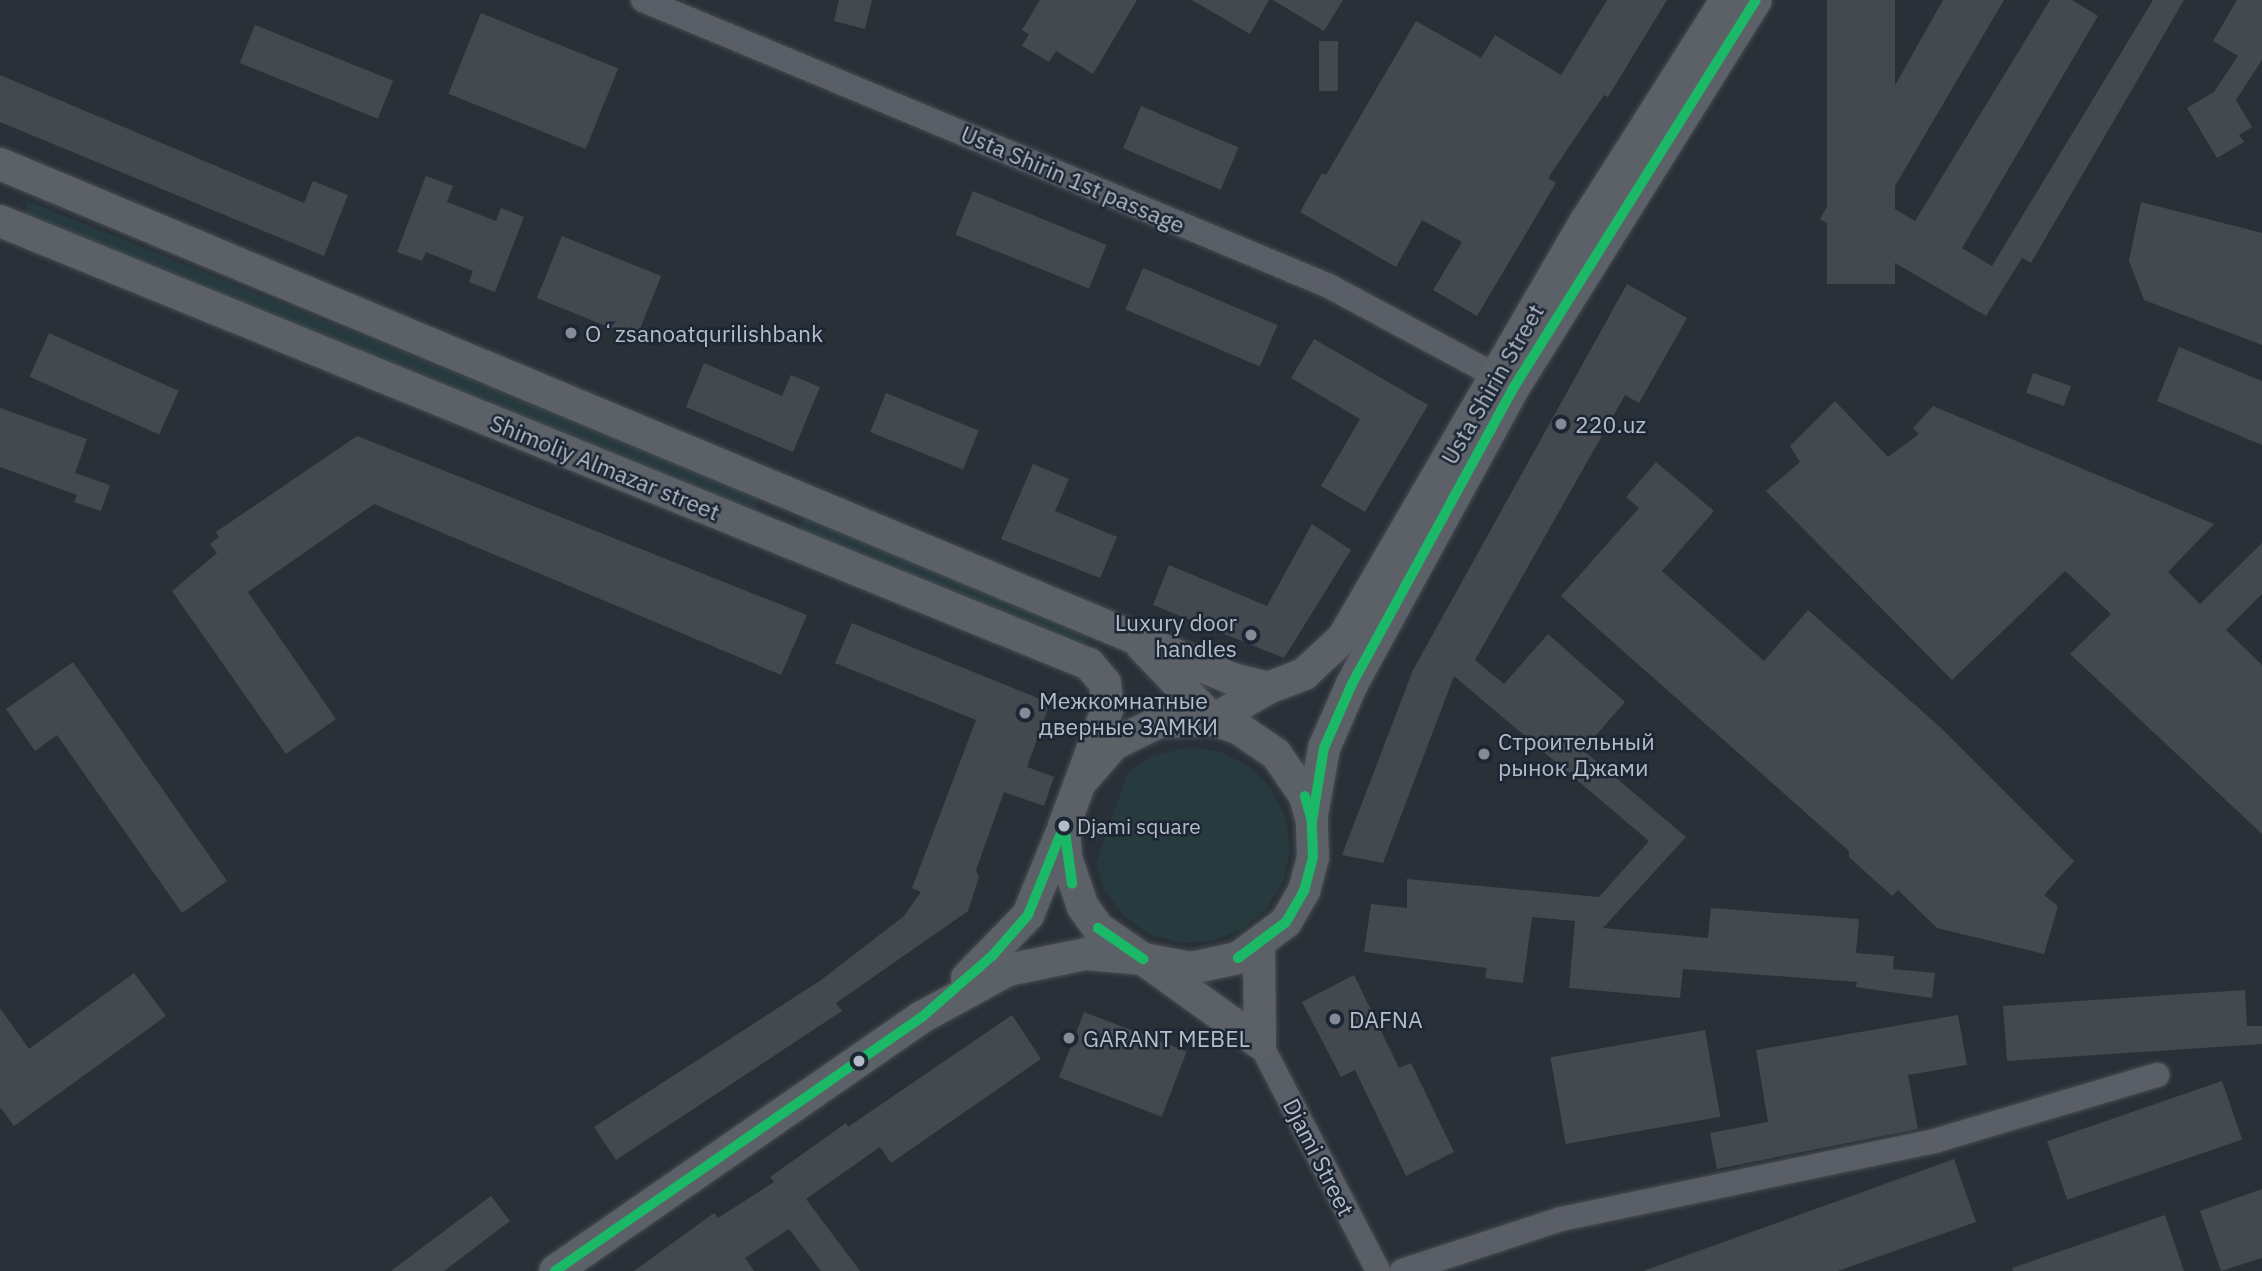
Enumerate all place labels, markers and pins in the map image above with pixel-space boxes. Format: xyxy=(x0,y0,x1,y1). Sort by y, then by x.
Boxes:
place label: Oʻzsanoatqurilishbank xyxy=(585,319,823,347)
marker: Oʻzsanoatqurilishbank xyxy=(563,325,579,341)
place label: 220.uz xyxy=(1575,410,1646,438)
marker: 220.uz xyxy=(1553,416,1569,432)
place label: Luxury door handles xyxy=(1115,608,1237,662)
marker: Luxury door handles xyxy=(1243,627,1259,643)
place label: Межкомнатные дверные ЗАМКИ xyxy=(1039,686,1218,740)
marker: Межкомнатные дверные ЗАМКИ xyxy=(1017,705,1033,721)
place label: Строительный рынок Джами xyxy=(1498,727,1655,781)
marker: Строительный рынок Джами xyxy=(1476,746,1492,762)
place label: Djami square xyxy=(1077,813,1201,839)
marker: Djami square xyxy=(1057,819,1071,833)
place label: DAFNA xyxy=(1349,1005,1423,1033)
marker: DAFNA xyxy=(1327,1011,1343,1027)
place label: GARANT MEBEL xyxy=(1083,1024,1250,1052)
marker: GARANT MEBEL xyxy=(1061,1030,1077,1046)
unlabelled marker xyxy=(852,1054,866,1068)

